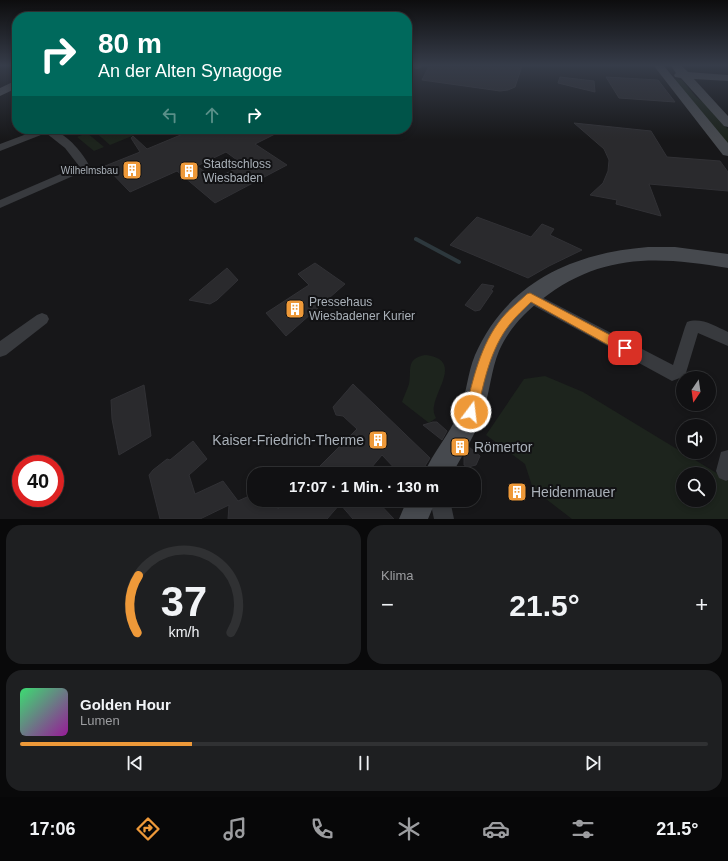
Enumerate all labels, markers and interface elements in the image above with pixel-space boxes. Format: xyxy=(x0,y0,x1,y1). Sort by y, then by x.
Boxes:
icon: right xyxy=(32,28,84,80)
text: 80 m xyxy=(98,28,162,59)
text: An der Alten Synagoge xyxy=(98,61,282,81)
icon: left xyxy=(159,104,181,126)
icon: ahead xyxy=(201,104,223,126)
icon: right xyxy=(243,104,265,126)
place label: Stadtschloss Wiesbaden xyxy=(203,157,271,185)
building icon: Wilhelmsbau xyxy=(121,159,143,181)
building icon: Stadtschloss Wiesbaden xyxy=(178,160,200,182)
place label: Wilhelmsbau xyxy=(61,165,118,176)
place label: Pressehaus Wiesbadener Kurier xyxy=(309,295,415,323)
building icon: Pressehaus Wiesbadener Kurier xyxy=(284,298,306,320)
pin xyxy=(608,331,642,365)
icon: arrive xyxy=(614,337,636,359)
north arrow xyxy=(676,371,716,411)
map controls xyxy=(676,371,716,507)
position arrow xyxy=(450,391,492,433)
button: sound xyxy=(676,419,716,459)
building icon: Kaiser-Friedrich-Therme xyxy=(367,429,389,451)
place label: Kaiser-Friedrich-Therme xyxy=(212,432,364,448)
building icon: Römertor xyxy=(449,436,471,458)
place label: Römertor xyxy=(474,439,533,455)
speed limit sign: 40 xyxy=(12,455,64,507)
button: search xyxy=(676,467,716,507)
text: 17:07 · 1 Min. · 130 m xyxy=(289,478,439,495)
building icon: Heidenmauer xyxy=(506,481,528,503)
place label: Heidenmauer xyxy=(531,484,615,500)
text: Klima xyxy=(381,568,414,583)
text: 37 xyxy=(160,577,207,624)
text: 21.5° xyxy=(509,589,580,622)
text: − xyxy=(381,592,394,617)
text: + xyxy=(695,592,708,617)
text: km/h xyxy=(168,623,199,639)
text: Golden Hour xyxy=(80,696,171,713)
text: Lumen xyxy=(80,713,120,728)
icon: previous xyxy=(124,752,146,774)
icon: pause xyxy=(353,752,375,774)
icon: next xyxy=(582,752,604,774)
icon: directions xyxy=(134,815,162,843)
icon: music xyxy=(221,815,249,843)
icon: phone xyxy=(308,815,336,843)
icon: climate xyxy=(395,815,423,843)
icon: car xyxy=(482,815,510,843)
icon: filters xyxy=(569,815,597,843)
text: 17:06 xyxy=(29,819,76,839)
text: 21.5° xyxy=(656,819,698,839)

